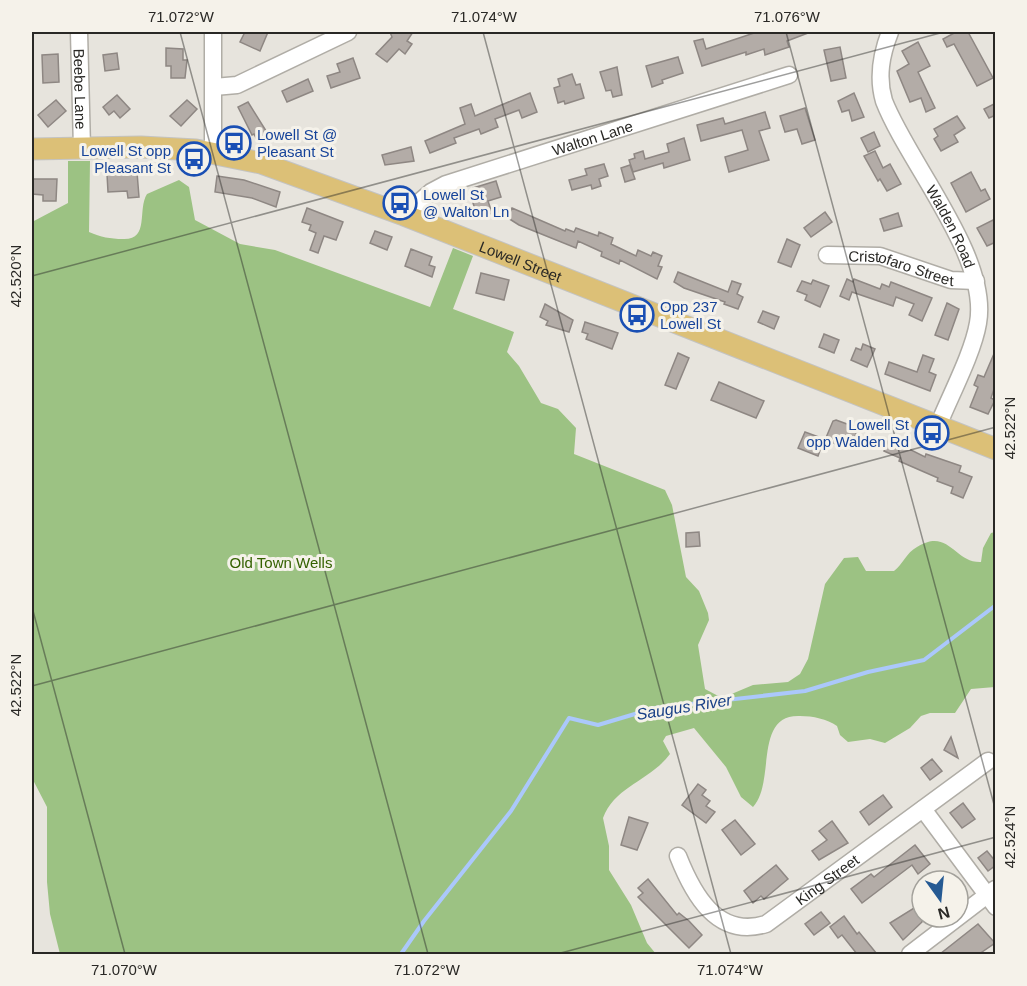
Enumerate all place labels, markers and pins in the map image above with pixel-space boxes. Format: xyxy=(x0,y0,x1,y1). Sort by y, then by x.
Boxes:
bus stop icon: Lowell St @ Pleasant St xyxy=(216,125,252,161)
place label: Lowell St @ Pleasant St xyxy=(257,126,337,160)
bus stop icon: Lowell St opp Pleasant St xyxy=(176,141,212,177)
place label: Lowell St opp Pleasant St xyxy=(81,142,172,176)
bus stop icon: Lowell St @ Walton Ln xyxy=(382,185,418,221)
place label: Lowell St @ Walton Ln xyxy=(423,186,509,220)
bus stop icon: Opp 237 Lowell St xyxy=(619,297,655,333)
place label: Opp 237 Lowell St xyxy=(660,298,722,332)
bus stop icon: Lowell St opp Walden Rd xyxy=(914,415,950,451)
place label: Lowell St opp Walden Rd xyxy=(806,416,910,450)

